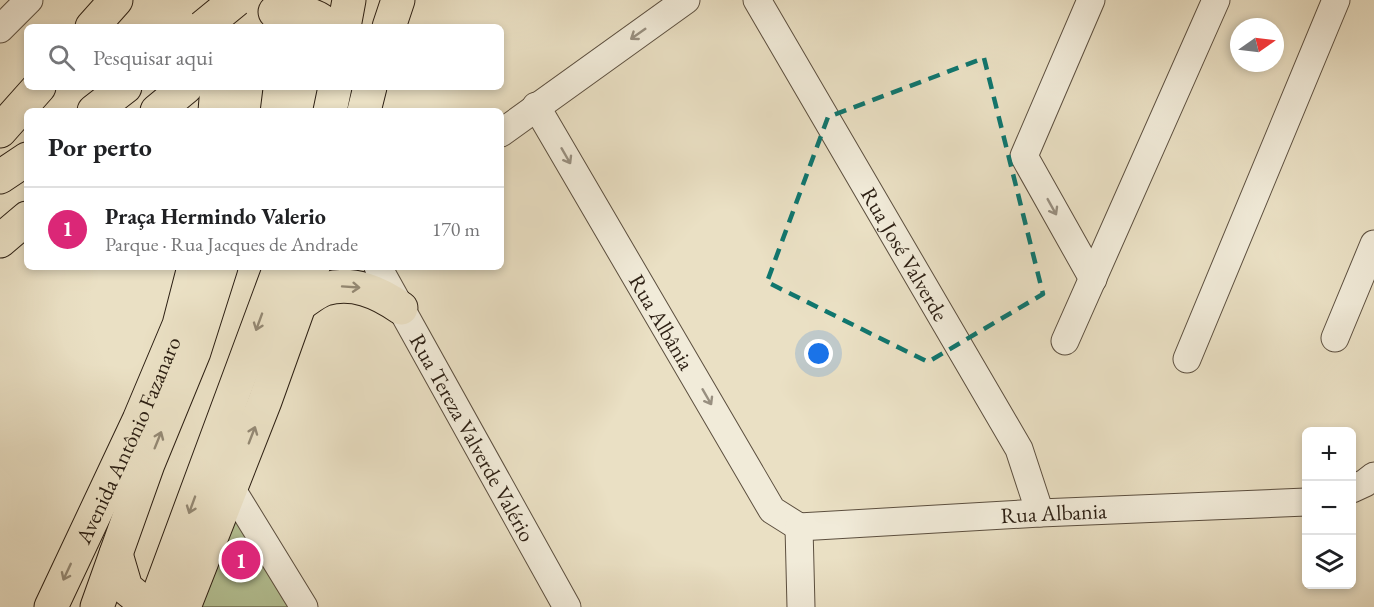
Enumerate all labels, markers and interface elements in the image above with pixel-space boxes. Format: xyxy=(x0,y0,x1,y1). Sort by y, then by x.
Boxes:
north arrow xyxy=(1230,18,1284,72)
search box xyxy=(24,24,504,90)
one-way arrow xyxy=(631,28,647,40)
icon: search xyxy=(45,41,78,74)
text: Pesquisar aqui xyxy=(93,43,213,72)
text: Por perto xyxy=(48,130,152,164)
one-way arrow xyxy=(561,147,572,165)
street label: Rua José Valverde xyxy=(855,182,956,327)
one-way arrow xyxy=(1046,198,1058,215)
text: Praça Hermindo Valerio xyxy=(105,202,326,231)
text: 1 xyxy=(62,216,73,242)
text: 170 m xyxy=(432,216,480,242)
text: Parque · Rua Jacques de Andrade xyxy=(105,231,358,257)
street label: Rua Albânia xyxy=(623,269,702,375)
one-way arrow xyxy=(340,282,360,293)
one-way arrow xyxy=(253,312,264,331)
street label: Rua Tereza Valverde Valério xyxy=(403,328,542,547)
street label: Avenida Antônio Fazanaro xyxy=(68,332,187,549)
your location xyxy=(804,339,833,368)
one-way arrow xyxy=(701,388,713,405)
one-way arrow xyxy=(247,427,258,445)
map controls xyxy=(1302,427,1356,589)
button: + xyxy=(1302,427,1356,481)
one-way arrow xyxy=(153,431,164,450)
button: − xyxy=(1302,481,1356,535)
one-way arrow xyxy=(185,495,196,514)
street label: Rua Albania xyxy=(1000,496,1108,530)
button: layers xyxy=(1302,535,1356,589)
pin: 1 xyxy=(222,538,260,582)
one-way arrow xyxy=(61,563,73,581)

